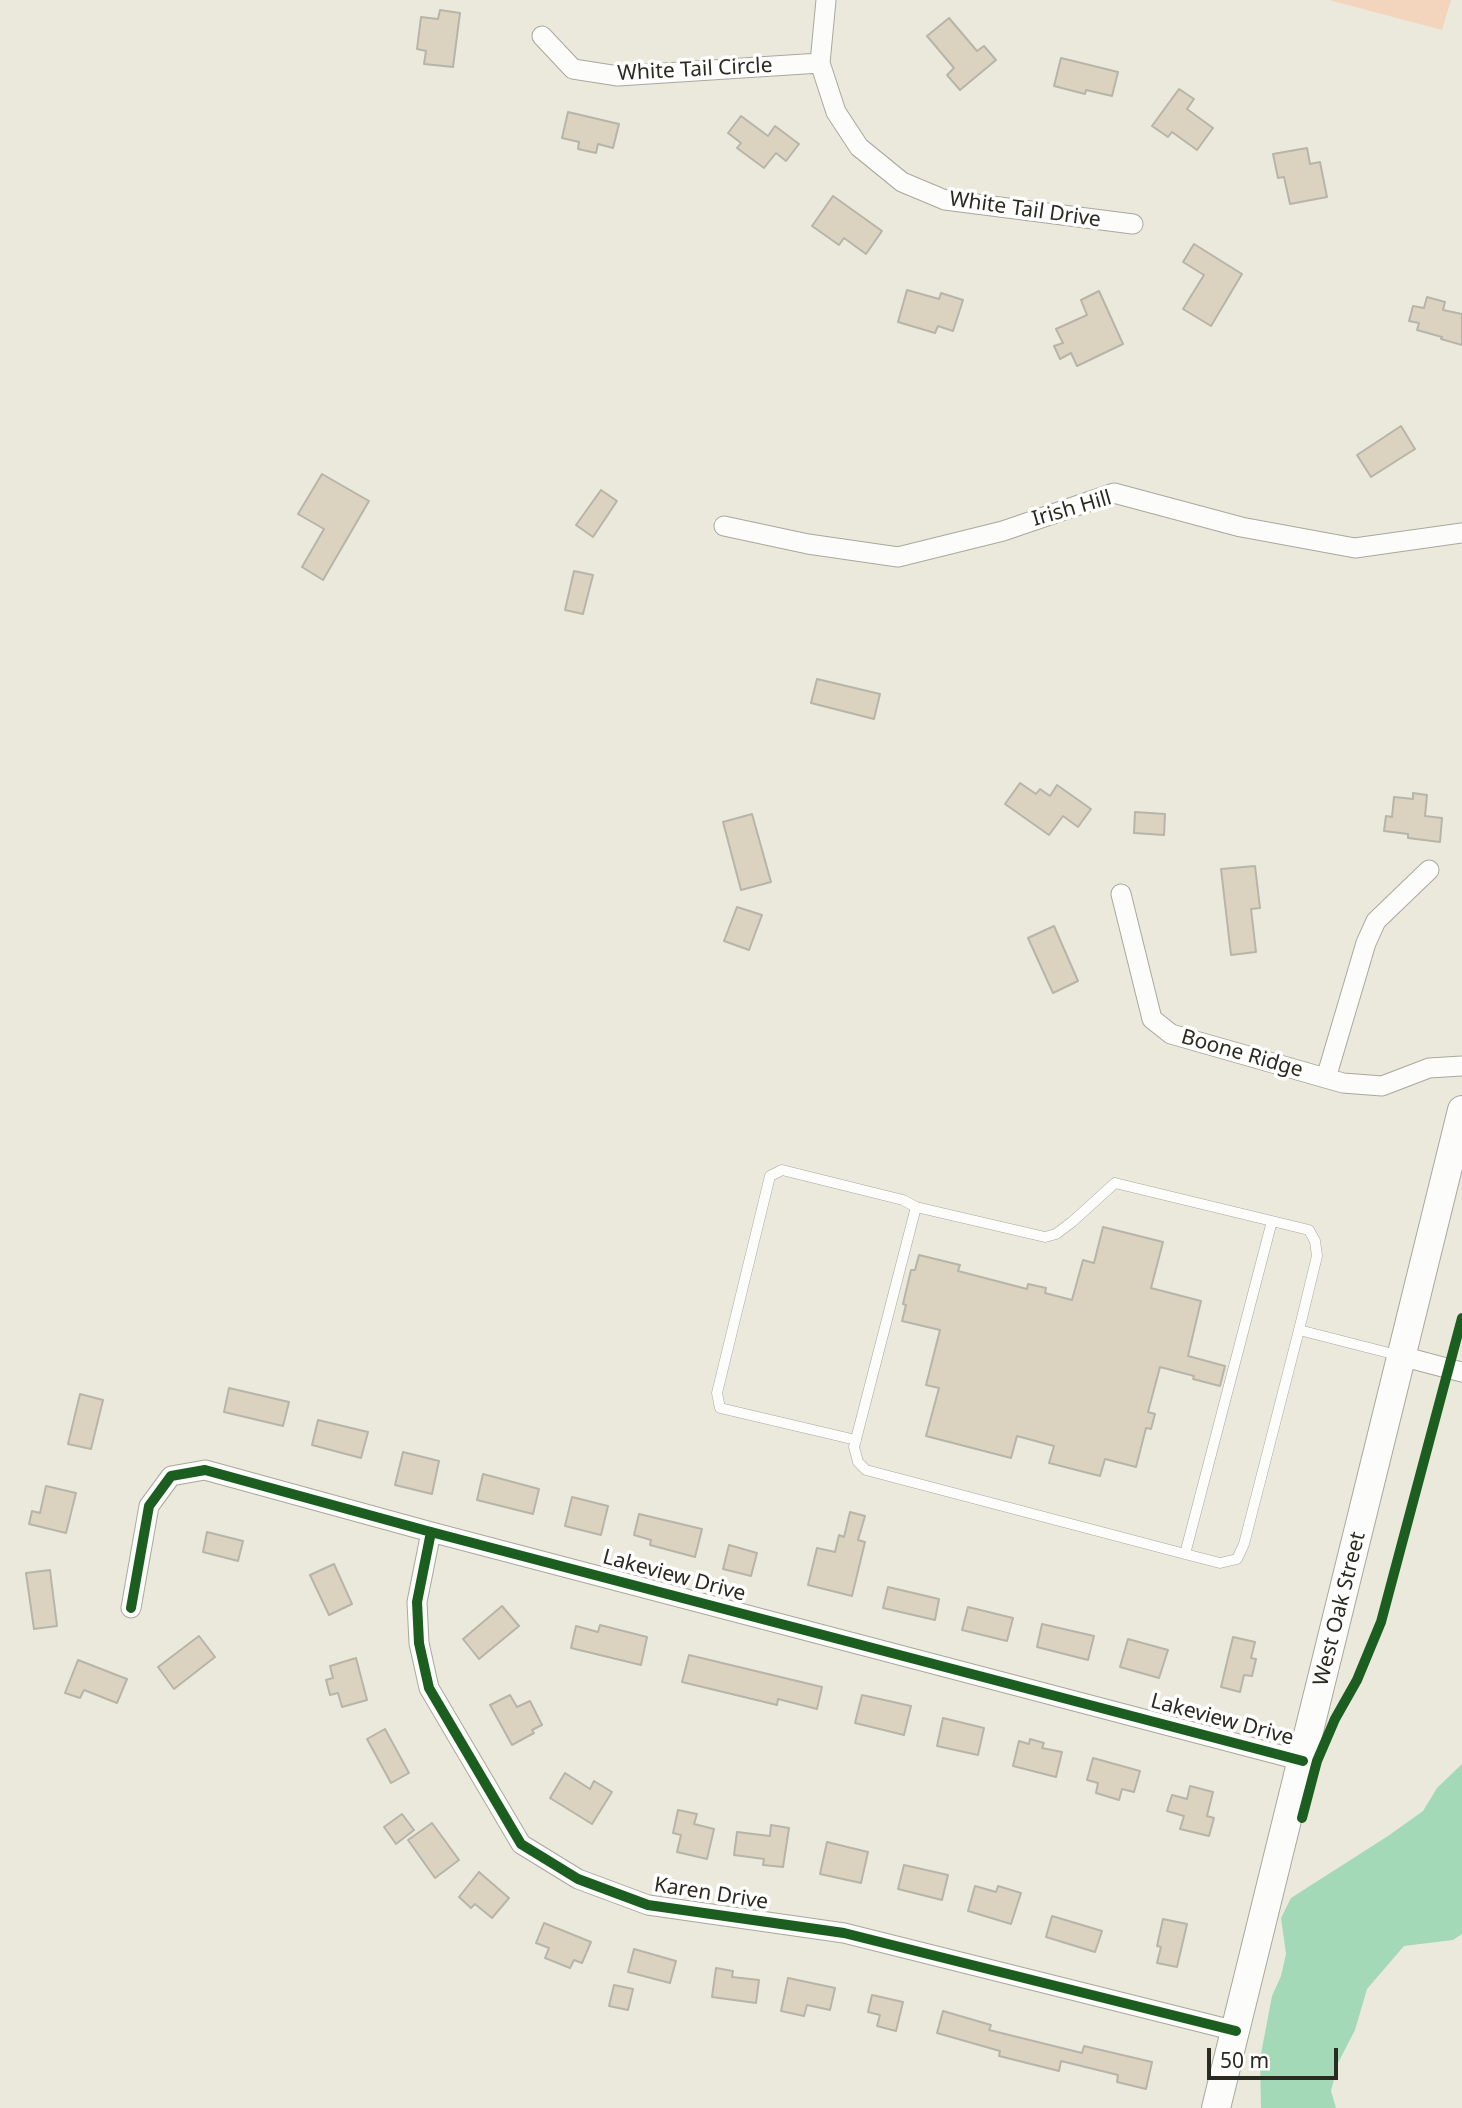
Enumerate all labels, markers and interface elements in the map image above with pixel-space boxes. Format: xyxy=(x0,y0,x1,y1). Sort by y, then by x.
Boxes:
street label: White Tail Circle xyxy=(617,53,773,87)
street label: White Tail Drive xyxy=(948,187,1102,233)
street label: Irish Hill xyxy=(1029,486,1115,532)
street label: Boone Ridge xyxy=(1178,1025,1306,1083)
street label: West Oak Street xyxy=(1309,1530,1371,1688)
street label: Lakeview Drive xyxy=(600,1545,748,1607)
street label: Lakeview Drive xyxy=(1148,1689,1296,1751)
street label: Karen Drive xyxy=(652,1873,770,1915)
scale bar xyxy=(1210,2035,1341,2078)
text: 50 m xyxy=(1220,2046,1269,2074)

